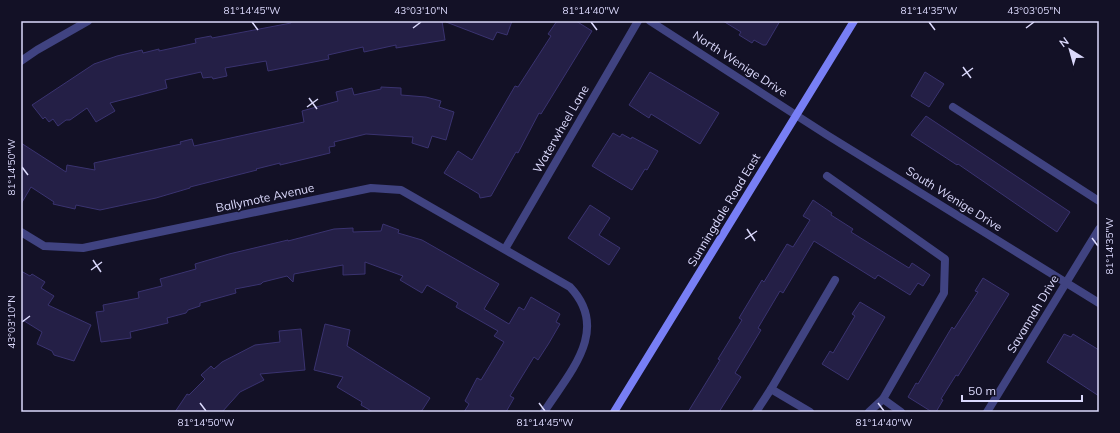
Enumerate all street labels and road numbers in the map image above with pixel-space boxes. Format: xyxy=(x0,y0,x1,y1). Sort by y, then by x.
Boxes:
street label: North Wenige Drive xyxy=(690,27,790,100)
street label: Waterwheel Lane xyxy=(529,82,592,175)
street label: Sunningdale Road East xyxy=(684,150,763,269)
street label: South Wenige Drive xyxy=(903,163,1005,234)
street label: Ballymote Avenue xyxy=(214,180,316,215)
street label: Savannah Drive xyxy=(1003,272,1062,356)

